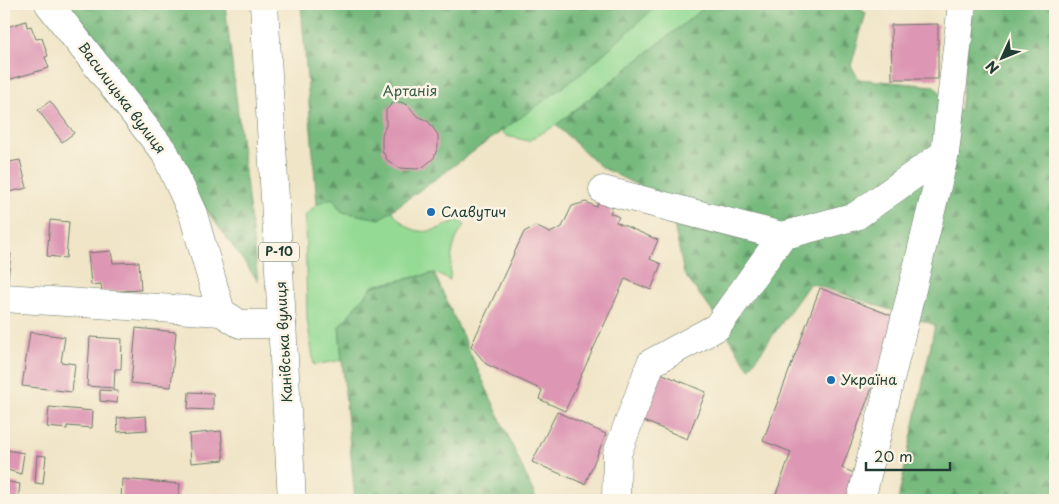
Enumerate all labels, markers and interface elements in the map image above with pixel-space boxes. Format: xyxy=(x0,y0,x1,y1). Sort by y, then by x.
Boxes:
north arrow xyxy=(976,32,1026,82)
street label: Василицька вулиця xyxy=(73,37,171,158)
text: N xyxy=(981,56,1004,79)
park label: Артанія xyxy=(383,80,437,101)
place label: Славутич xyxy=(441,201,506,222)
marker: Славутич xyxy=(425,206,437,218)
road number: Р-10 xyxy=(259,242,299,262)
street label: Канівська вулиця xyxy=(270,281,297,403)
place label: Україна xyxy=(841,369,897,390)
marker: Україна xyxy=(825,374,837,386)
scale bar xyxy=(866,439,950,471)
text: 20 m xyxy=(874,444,913,467)

